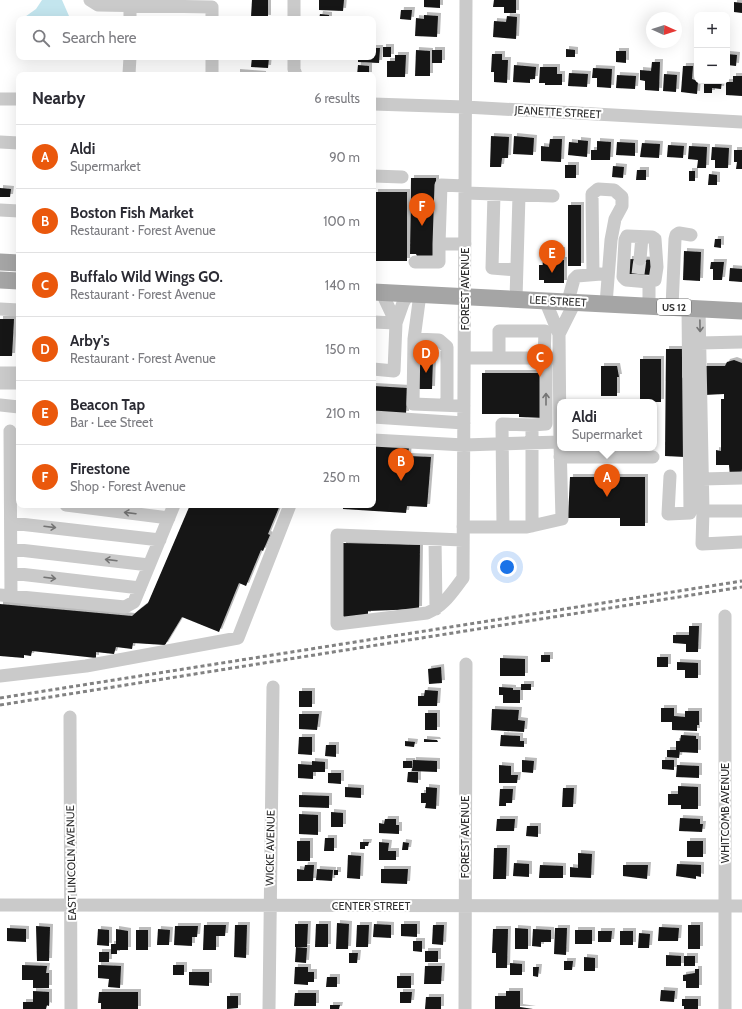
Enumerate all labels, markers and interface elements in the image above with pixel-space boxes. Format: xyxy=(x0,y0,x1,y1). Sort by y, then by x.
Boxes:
north arrow xyxy=(646,12,682,48)
map controls xyxy=(694,12,730,84)
button: + xyxy=(694,12,730,48)
search box xyxy=(16,16,376,60)
icon: search xyxy=(30,27,52,49)
text: Search here xyxy=(62,29,137,47)
button: − xyxy=(694,48,730,84)
text: Nearby xyxy=(32,88,85,108)
text: 6 results xyxy=(314,90,360,106)
street label: JEANETTE STREET xyxy=(513,103,602,121)
text: Aldi xyxy=(70,140,95,158)
text: A xyxy=(41,149,49,165)
text: 90 m xyxy=(329,149,360,165)
text: Supermarket xyxy=(70,158,141,174)
pin: F xyxy=(409,193,435,226)
text: Boston Fish Market xyxy=(70,204,194,222)
text: B xyxy=(41,213,49,229)
text: 100 m xyxy=(323,213,360,229)
text: Restaurant · Forest Avenue xyxy=(70,222,216,238)
pin: E xyxy=(539,240,565,273)
street label: FOREST AVENUE xyxy=(458,248,472,330)
text: Buffalo Wild Wings GO. xyxy=(70,268,223,286)
text: C xyxy=(41,277,49,293)
text: 140 m xyxy=(325,277,360,293)
text: Restaurant · Forest Avenue xyxy=(70,286,216,302)
street label: LEE STREET xyxy=(529,293,587,309)
road number: US 12 xyxy=(657,299,691,315)
one-way arrow xyxy=(696,319,704,332)
text: Arby's xyxy=(70,332,110,350)
pin: D xyxy=(413,340,439,373)
text: D xyxy=(40,341,50,357)
text: 150 m xyxy=(325,341,360,357)
pin: C xyxy=(527,344,553,377)
text: Restaurant · Forest Avenue xyxy=(70,350,216,366)
one-way arrow xyxy=(542,393,550,406)
text: Beacon Tap xyxy=(70,396,145,414)
popup xyxy=(557,399,657,451)
text: E xyxy=(41,405,49,421)
text: 210 m xyxy=(326,405,360,421)
text: Aldi xyxy=(572,408,597,426)
text: Bar · Lee Street xyxy=(70,414,153,430)
text: Supermarket xyxy=(572,426,642,442)
pin: B xyxy=(388,448,414,481)
text: Firestone xyxy=(70,460,130,478)
pin: A xyxy=(594,464,620,497)
text: F xyxy=(42,469,48,485)
text: 250 m xyxy=(323,469,360,485)
text: Shop · Forest Avenue xyxy=(70,478,186,494)
one-way arrow xyxy=(124,509,137,517)
one-way arrow xyxy=(43,523,56,531)
one-way arrow xyxy=(105,557,118,564)
your location xyxy=(497,557,517,577)
one-way arrow xyxy=(43,574,56,581)
street label: WHITCOMB AVENUE xyxy=(718,763,732,863)
street label: FOREST AVENUE xyxy=(458,796,472,878)
street label: EAST LINCOLN AVENUE xyxy=(63,805,79,921)
street label: WICKE AVENUE xyxy=(262,810,278,886)
street label: CENTER STREET xyxy=(332,899,410,913)

